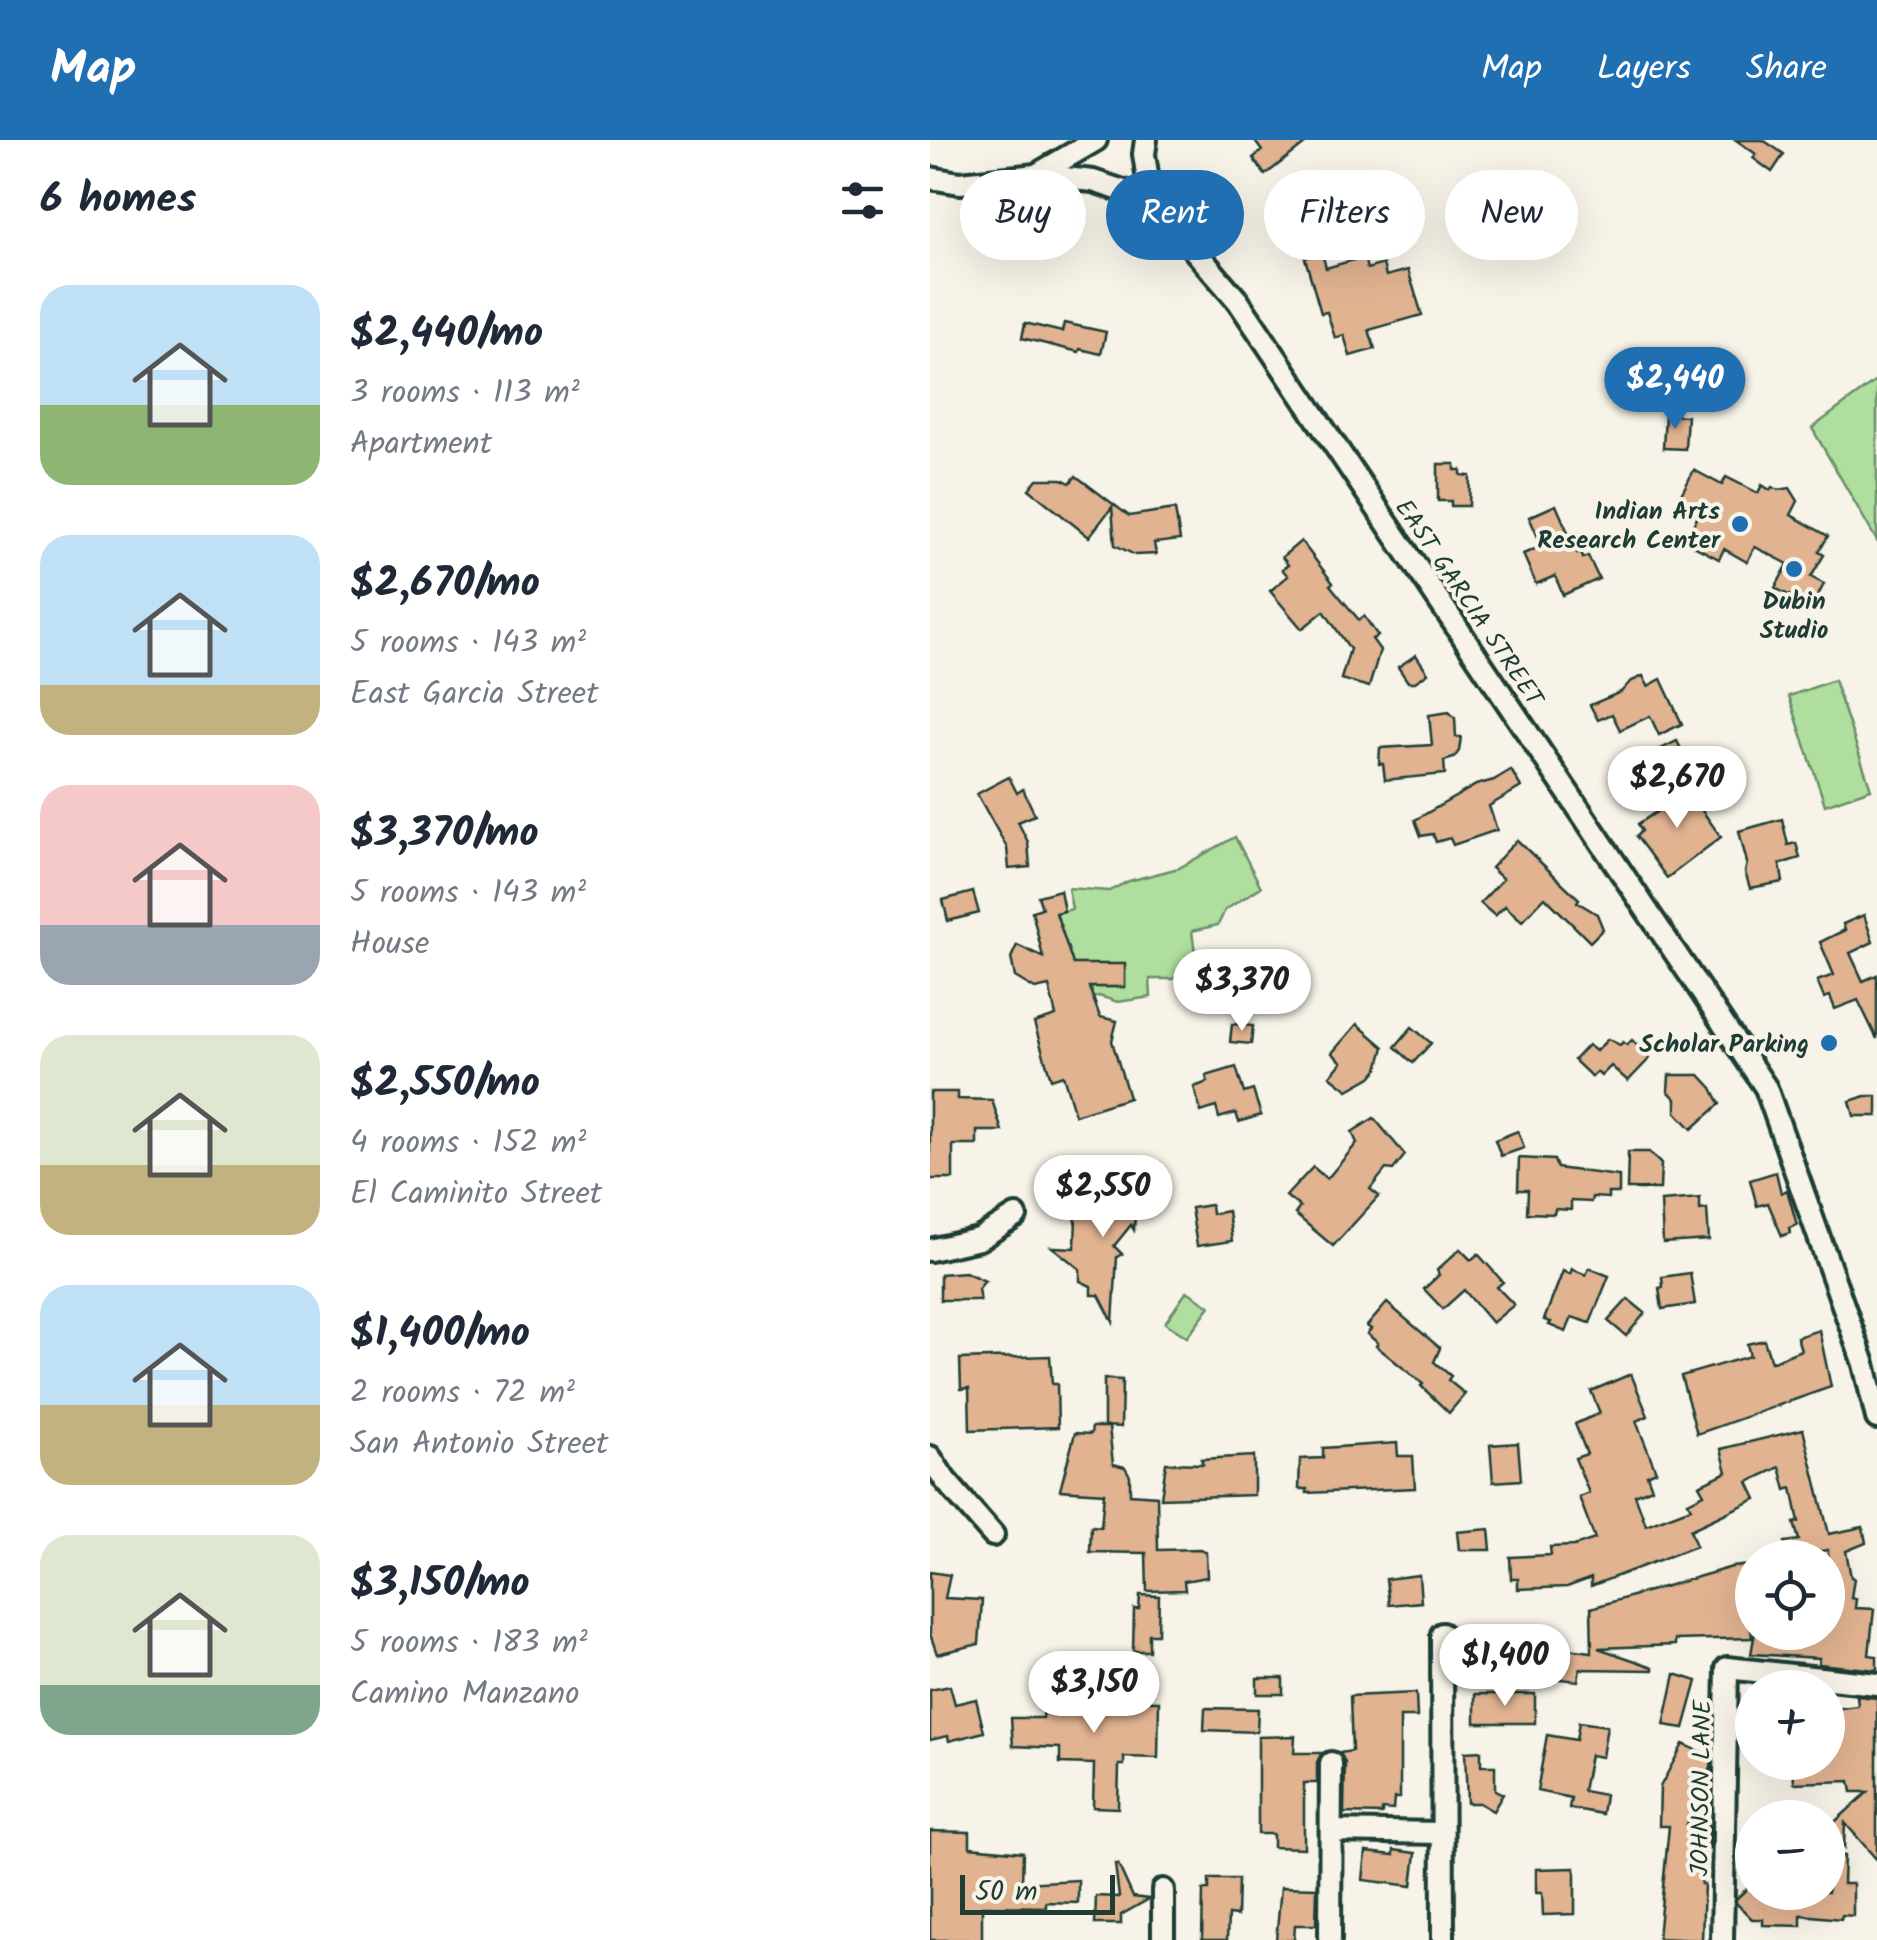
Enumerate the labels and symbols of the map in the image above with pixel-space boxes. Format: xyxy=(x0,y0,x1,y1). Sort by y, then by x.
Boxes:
pin: $2,440 xyxy=(1594,347,1756,432)
street label: EAST GARCIA STREET xyxy=(1384,491,1554,717)
place label: Indian Arts Research Center xyxy=(1537,492,1721,561)
marker: Indian Arts Research Center xyxy=(1729,513,1751,535)
marker: Dubin Studio xyxy=(1783,558,1805,580)
place label: Dubin Studio xyxy=(1760,582,1828,651)
pin: $2,670 xyxy=(1596,746,1758,831)
pin: $3,370 xyxy=(1161,949,1323,1034)
place label: Scholar Parking xyxy=(1639,1025,1809,1065)
marker: Scholar Parking xyxy=(1818,1032,1840,1054)
pin: $2,550 xyxy=(1022,1155,1184,1240)
pin: $1,400 xyxy=(1424,1624,1586,1709)
pin: $3,150 xyxy=(1013,1651,1175,1736)
street label: JOHNSON LANE xyxy=(1680,1698,1724,1877)
scale bar xyxy=(960,1870,1115,1914)

